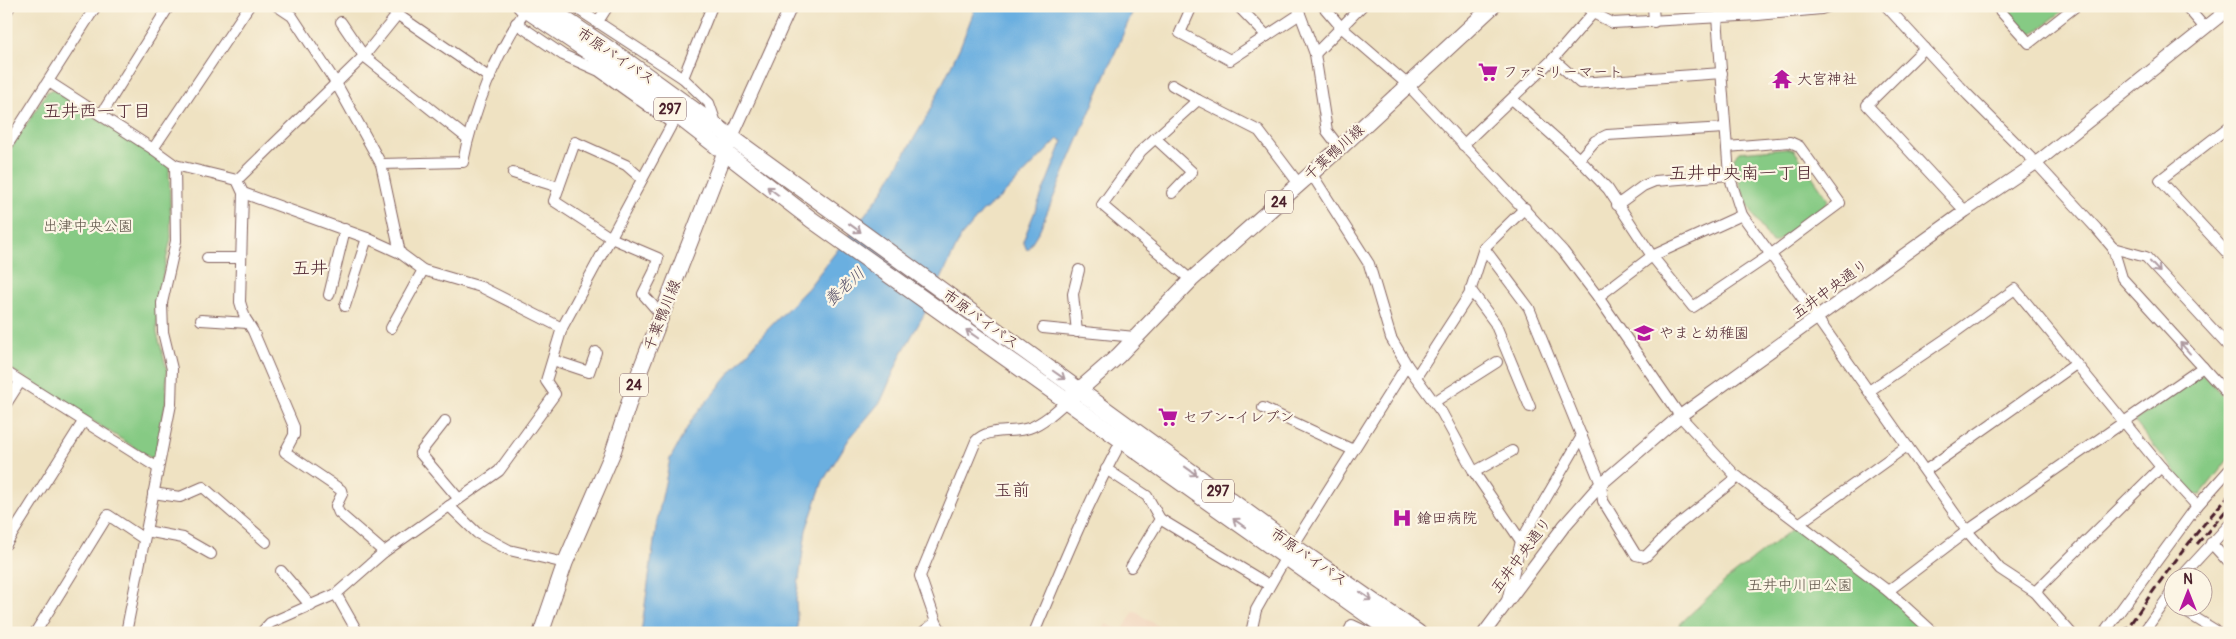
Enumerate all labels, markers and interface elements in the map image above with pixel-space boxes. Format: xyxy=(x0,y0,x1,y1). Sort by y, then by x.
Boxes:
street label: 市原バイパス xyxy=(573,23,658,89)
supermarket icon: ファミリーマート xyxy=(1477,61,1499,83)
place label: ファミリーマート xyxy=(1503,63,1623,82)
temple icon: 大宮神社 xyxy=(1771,68,1793,90)
place label: 大宮神社 xyxy=(1797,70,1857,89)
road number: 297 xyxy=(654,98,686,120)
district label: 五井西一丁目 xyxy=(43,100,151,123)
street label: 千葉鴨川線 xyxy=(1300,120,1369,185)
district label: 五井中央南一丁目 xyxy=(1669,162,1813,185)
one-way arrow xyxy=(767,186,780,197)
road number: 24 xyxy=(1265,190,1293,213)
park label: 出津中央公園 xyxy=(43,217,133,236)
one-way arrow xyxy=(848,223,862,233)
street label: 五井中央通り xyxy=(1788,255,1872,324)
district label: 五井 xyxy=(292,257,328,280)
one-way arrow xyxy=(2150,261,2161,274)
water label: 養老川 xyxy=(820,263,869,310)
street label: 千葉鴨川線 xyxy=(640,277,685,354)
street label: 市原バイパス xyxy=(939,285,1023,353)
school or university icon: やまと幼稚園 xyxy=(1633,322,1655,344)
place label: やまと幼稚園 xyxy=(1659,324,1749,343)
one-way arrow xyxy=(965,329,979,339)
one-way arrow xyxy=(2179,341,2191,354)
one-way arrow xyxy=(1052,370,1066,380)
road number: 24 xyxy=(620,374,648,396)
supermarket icon: セブン-イレブン xyxy=(1157,406,1179,428)
place label: セブン-イレブン xyxy=(1183,408,1294,427)
one-way arrow xyxy=(1184,466,1198,476)
district label: 玉前 xyxy=(994,479,1030,502)
road number: 297 xyxy=(1202,480,1234,502)
hospital icon: 鎗田病院 xyxy=(1391,507,1413,529)
place label: 鎗田病院 xyxy=(1417,509,1477,528)
street label: 五井中央通り xyxy=(1487,514,1556,597)
one-way arrow xyxy=(1232,518,1246,528)
street label: 市原バイパス xyxy=(1267,524,1351,591)
north arrow xyxy=(2164,566,2214,616)
text: N xyxy=(2183,571,2193,588)
park label: 五井中川田公園 xyxy=(1747,576,1853,595)
one-way arrow xyxy=(1358,591,1372,601)

